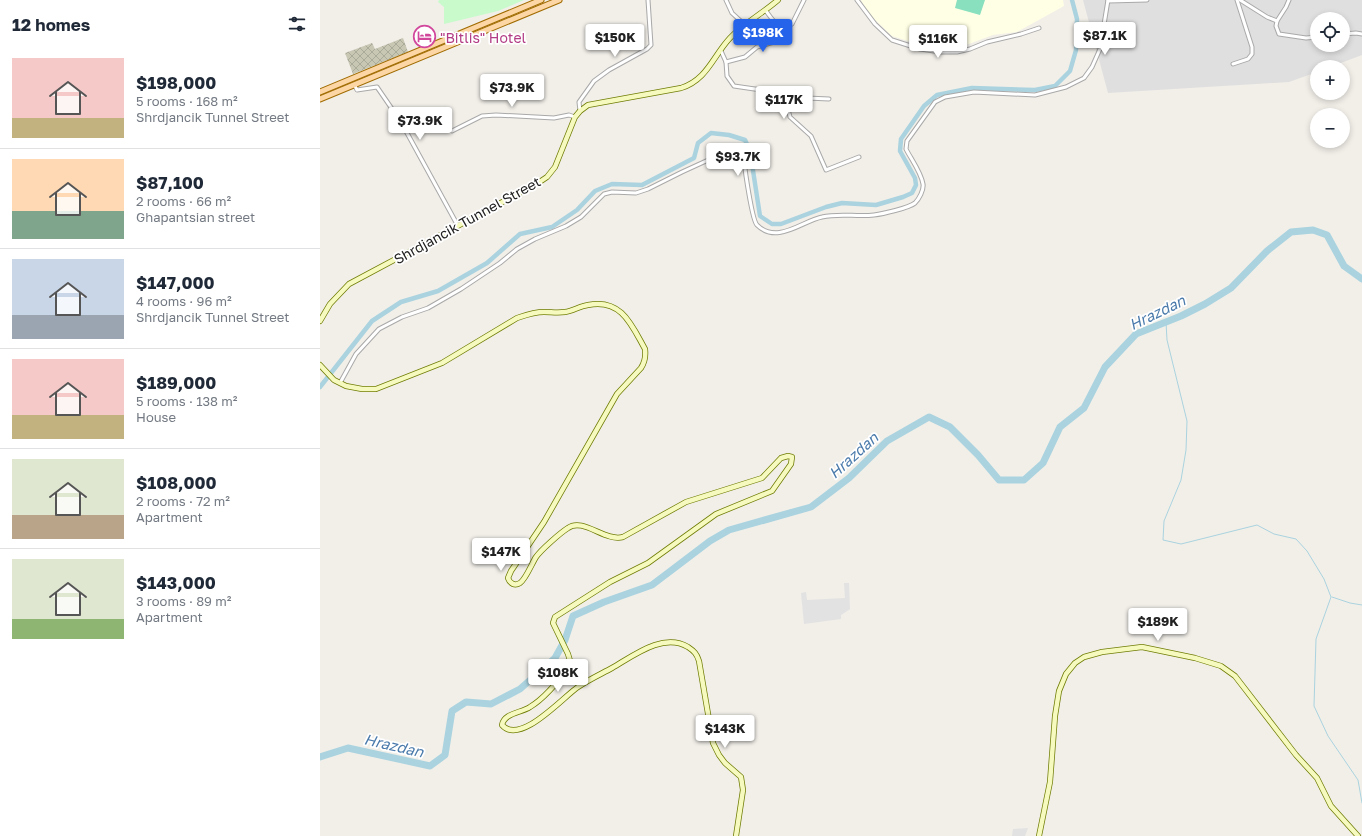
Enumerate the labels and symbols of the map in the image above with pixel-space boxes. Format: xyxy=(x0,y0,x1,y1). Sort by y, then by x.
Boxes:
pin: $198K xyxy=(735,19,791,53)
pin: $87.1K xyxy=(1072,22,1138,56)
hotel icon: "Bitlis" Hotel xyxy=(412,24,438,50)
pin: $150K xyxy=(587,24,643,58)
pin: $116K xyxy=(910,25,966,59)
place label: "Bitlis" Hotel xyxy=(440,29,526,46)
pin: $73.9K xyxy=(479,74,545,108)
pin: $117K xyxy=(756,86,812,120)
pin: $73.9K xyxy=(387,107,453,141)
pin: $93.7K xyxy=(705,143,771,177)
street label: Shrdjancik Tunnel Street xyxy=(391,173,543,267)
water label: Hrazdan xyxy=(1126,290,1189,333)
water label: Hrazdan xyxy=(825,428,882,482)
pin: $147K xyxy=(473,538,529,572)
pin: $189K xyxy=(1130,608,1186,642)
pin: $108K xyxy=(530,659,586,693)
pin: $143K xyxy=(697,715,753,749)
water label: Hrazdan xyxy=(363,729,426,761)

